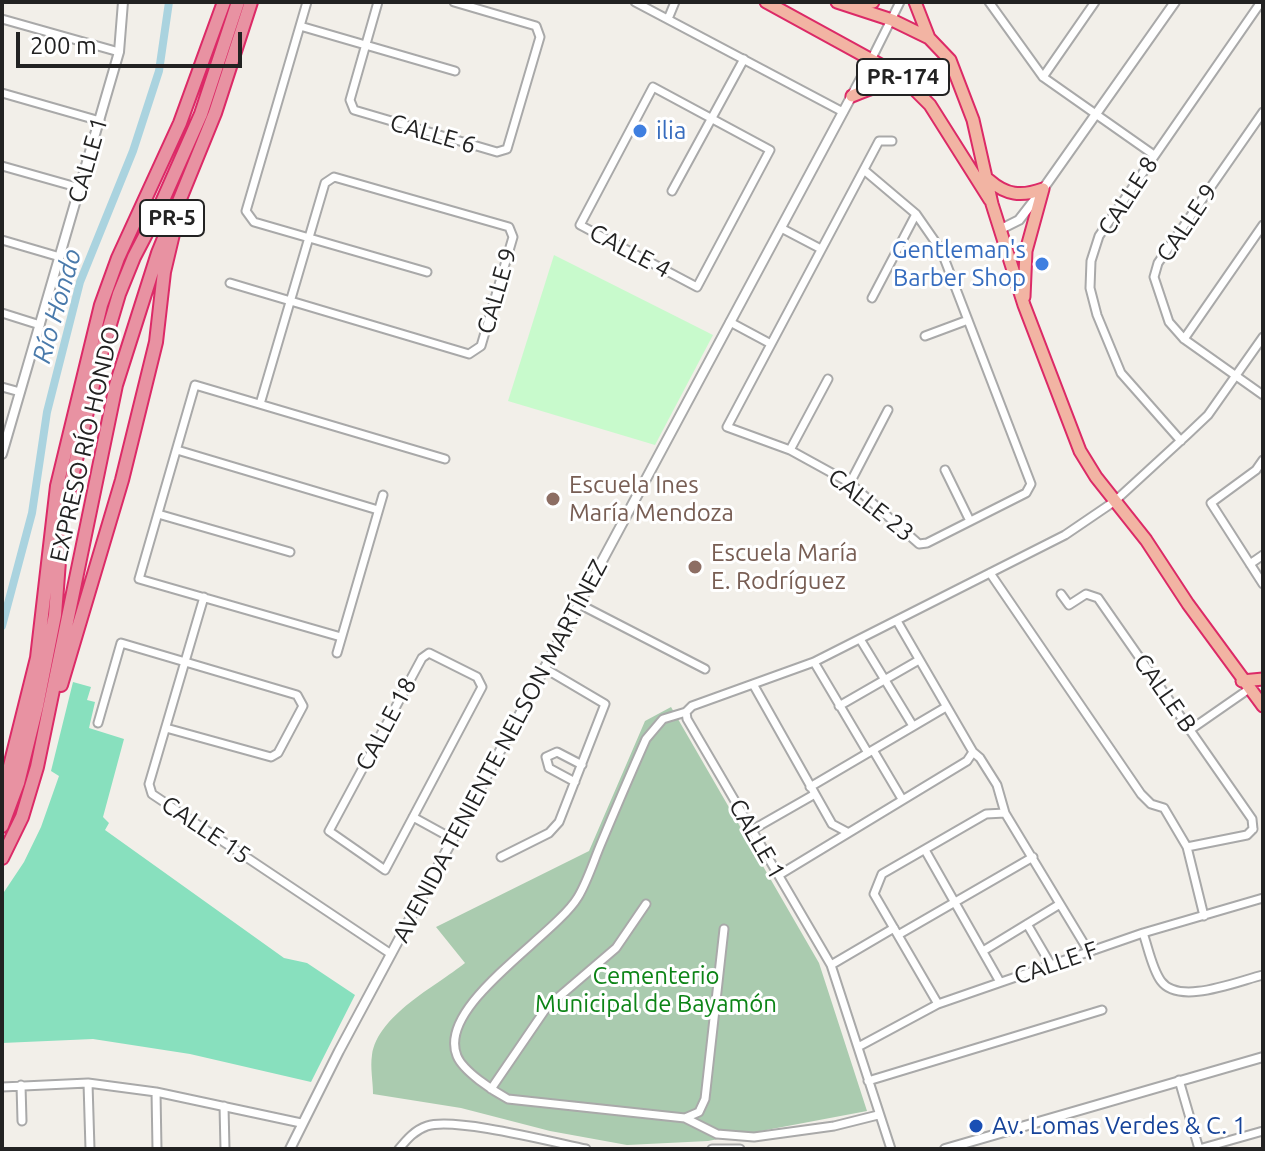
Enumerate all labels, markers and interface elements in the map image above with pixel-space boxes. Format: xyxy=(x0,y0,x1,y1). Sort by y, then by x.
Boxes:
scale bar xyxy=(20,16,246,66)
text: 200 m xyxy=(30,32,97,59)
road number: PR-174 xyxy=(857,59,949,95)
street label: CALLE 6 xyxy=(387,108,479,160)
street label: CALLE 1 xyxy=(62,114,114,206)
place label: ilia xyxy=(656,117,686,145)
marker: ilia xyxy=(631,122,649,140)
street label: CALLE 8 xyxy=(1092,151,1164,241)
street label: CALLE 9 xyxy=(1151,179,1223,267)
road number: PR-5 xyxy=(140,200,204,236)
street label: CALLE 4 xyxy=(584,218,676,284)
place label: Gentleman's Barber Shop xyxy=(892,236,1026,292)
water label: Río Hondo xyxy=(26,245,88,367)
street label: CALLE 9 xyxy=(471,245,523,337)
marker: Gentleman's Barber Shop xyxy=(1033,255,1051,273)
street label: EXPRESO RÍO HONDO xyxy=(44,323,126,565)
street label: CALLE 23 xyxy=(822,462,920,548)
place label: Escuela Ines María Mendoza xyxy=(569,471,734,527)
marker: Escuela Ines María Mendoza xyxy=(544,490,562,508)
place label: Escuela María E. Rodríguez xyxy=(711,539,858,595)
street label: AVENIDA TENIENTE NELSON MARTÍNEZ xyxy=(387,555,613,947)
marker: Escuela María E. Rodríguez xyxy=(686,558,704,576)
street label: CALLE B xyxy=(1128,648,1202,738)
street label: CALLE 18 xyxy=(350,673,422,775)
street label: CALLE 15 xyxy=(156,790,256,870)
street label: CALLE 1 xyxy=(723,794,791,884)
street label: CALLE F xyxy=(1010,935,1102,991)
park label: Cementerio Municipal de Bayamón xyxy=(535,962,777,1018)
place label: Av. Lomas Verdes & C. 1 xyxy=(992,1112,1246,1140)
marker: Av. Lomas Verdes & C. 1 xyxy=(967,1117,985,1135)

